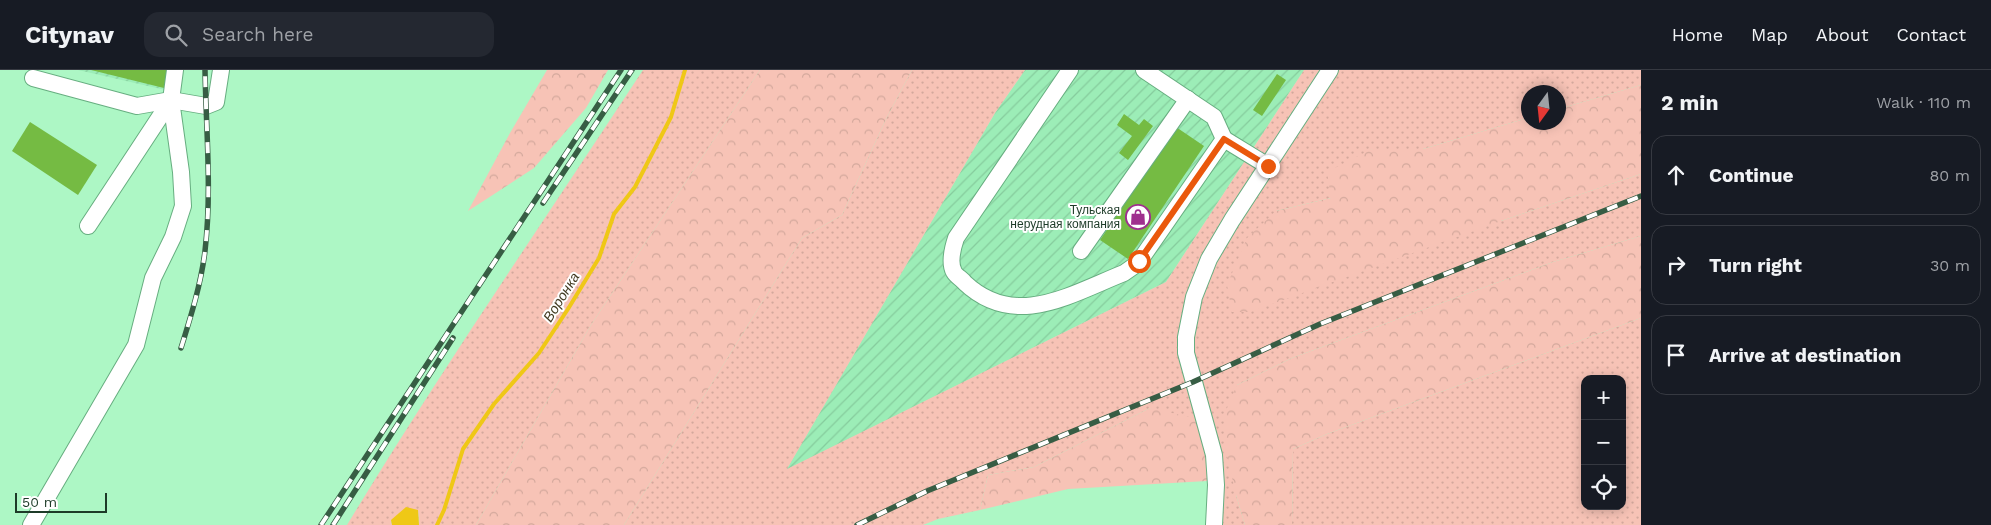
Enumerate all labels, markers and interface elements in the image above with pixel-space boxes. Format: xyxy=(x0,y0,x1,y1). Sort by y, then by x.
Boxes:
search box xyxy=(144,12,494,57)
text: Citynav xyxy=(25,21,114,49)
icon: search xyxy=(162,21,190,49)
text: Search here xyxy=(202,23,313,46)
text: Home xyxy=(1672,24,1723,45)
text: Map xyxy=(1751,24,1788,45)
text: About xyxy=(1816,24,1868,45)
text: Contact xyxy=(1896,24,1966,45)
north arrow xyxy=(1521,85,1566,130)
text: 2 min xyxy=(1661,90,1718,115)
text: Walk · 110 m xyxy=(1876,93,1971,112)
route end xyxy=(1257,155,1280,178)
icon: ahead xyxy=(1662,161,1690,189)
text: Continue xyxy=(1709,164,1793,187)
text: 80 m xyxy=(1929,166,1970,185)
place label: Тульская нерудная компания xyxy=(1010,203,1120,231)
shop icon: Тульская нерудная компания xyxy=(1125,204,1151,230)
route start xyxy=(1128,250,1151,273)
icon: right xyxy=(1662,251,1690,279)
text: Turn right xyxy=(1709,254,1802,277)
text: 30 m xyxy=(1930,256,1970,275)
water label: Воронка xyxy=(540,269,582,324)
icon: arrive xyxy=(1662,341,1690,369)
text: Arrive at destination xyxy=(1709,344,1901,367)
map controls xyxy=(1581,375,1626,510)
button: + xyxy=(1581,375,1626,420)
button: − xyxy=(1581,420,1626,465)
button: locate xyxy=(1581,465,1626,510)
scale bar xyxy=(15,490,108,513)
text: 50 m xyxy=(22,494,57,510)

